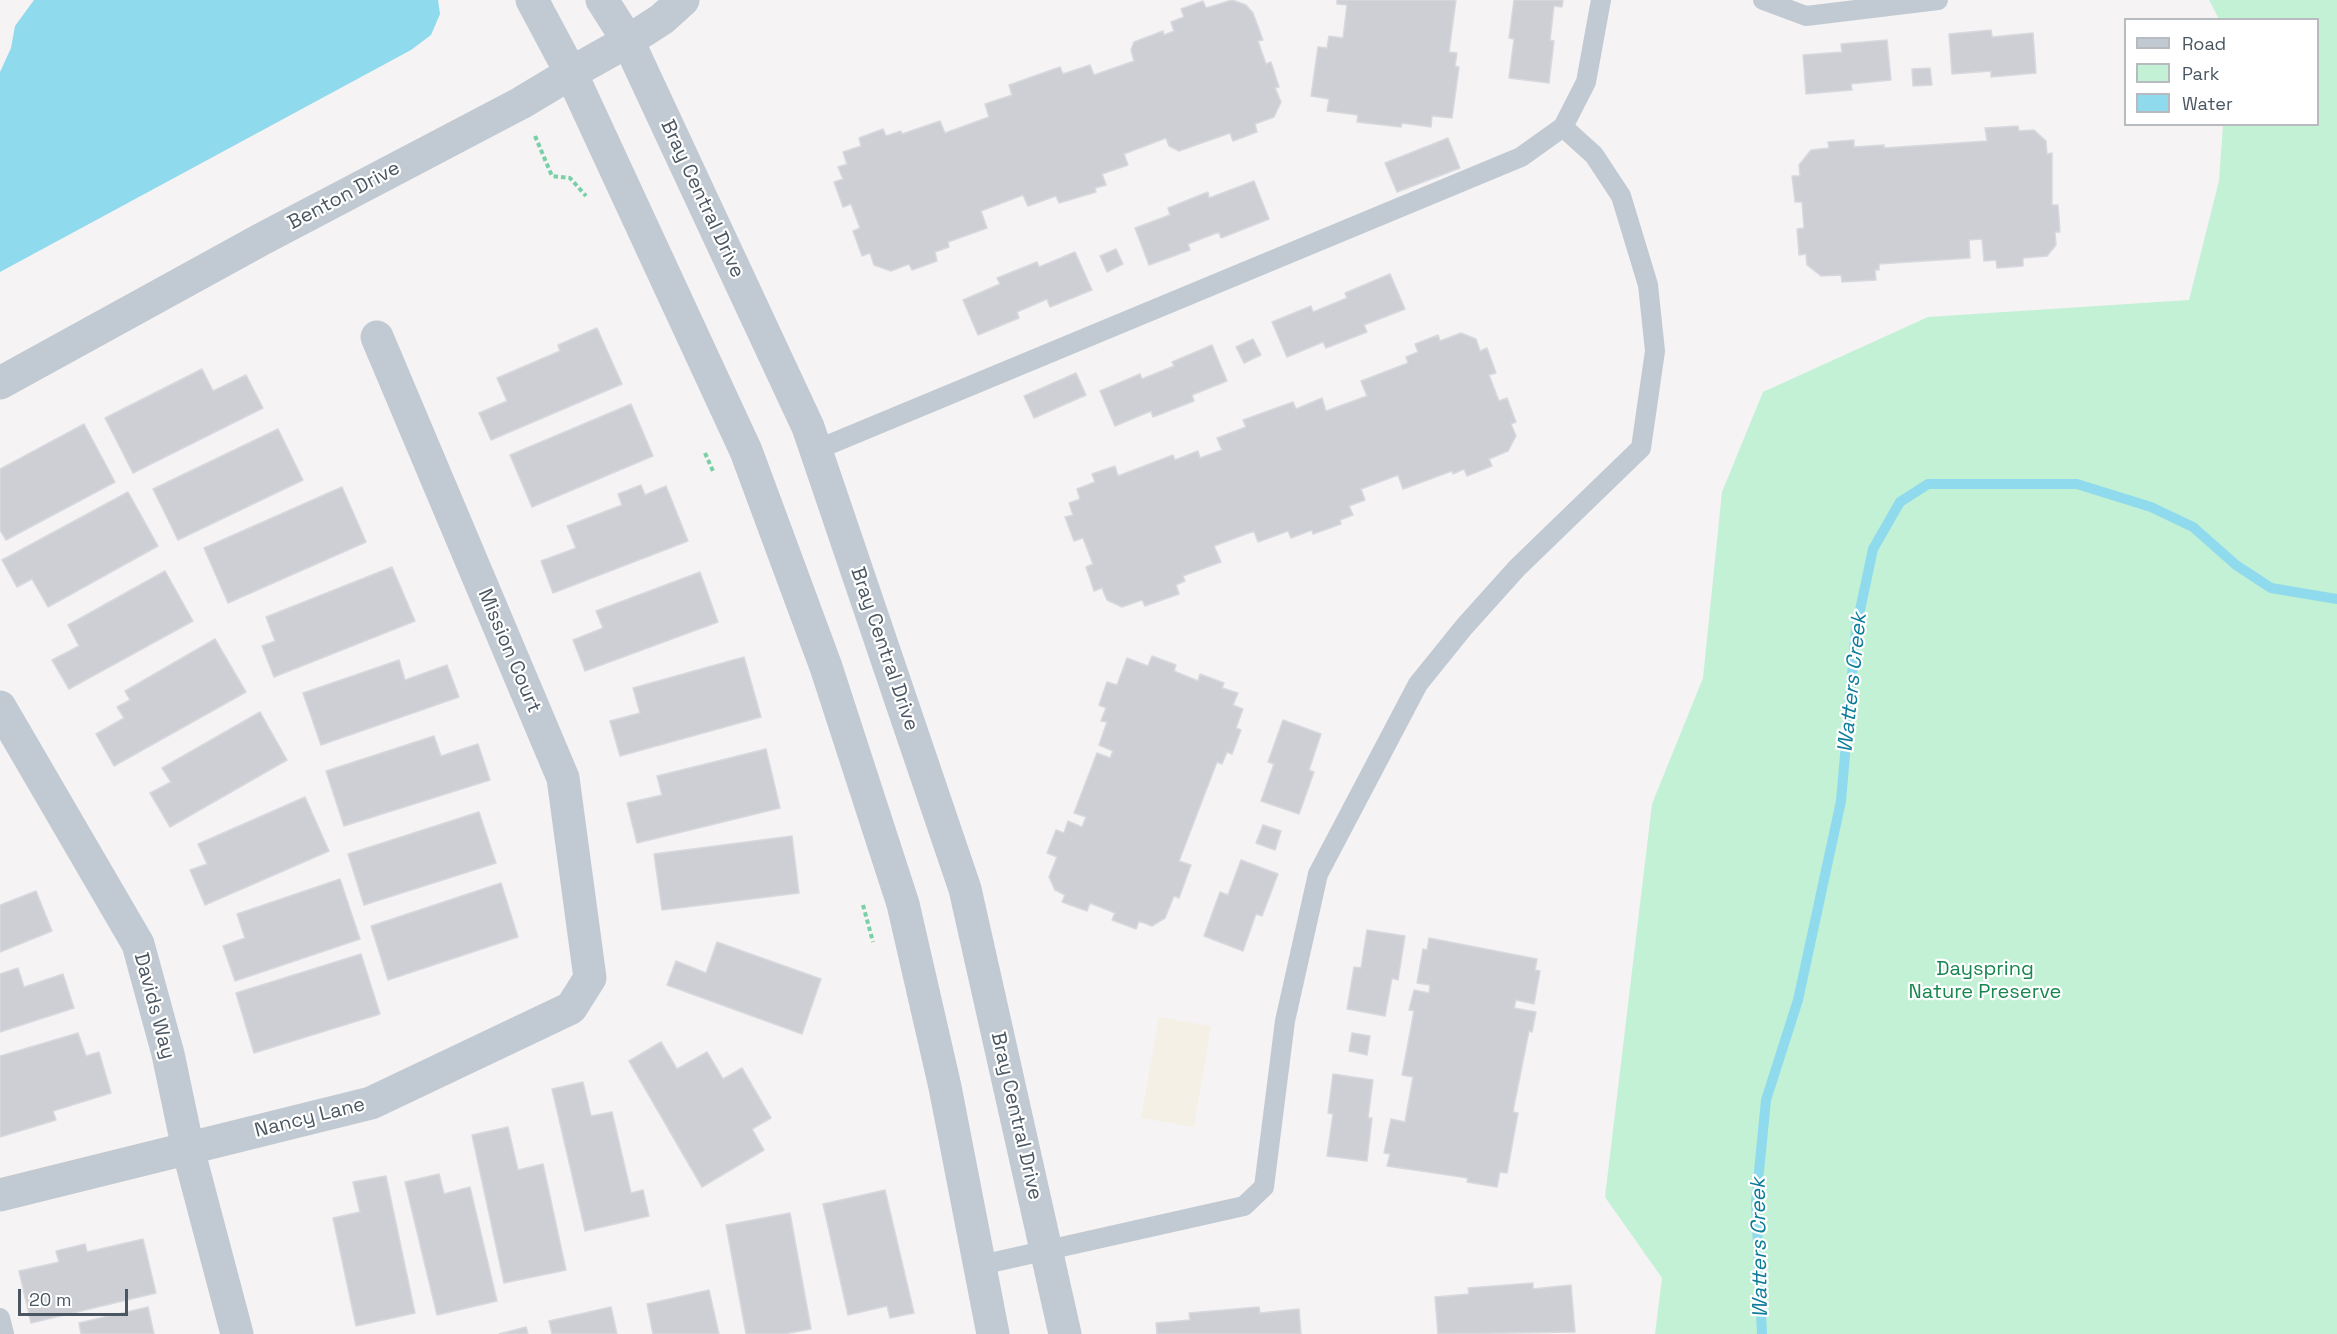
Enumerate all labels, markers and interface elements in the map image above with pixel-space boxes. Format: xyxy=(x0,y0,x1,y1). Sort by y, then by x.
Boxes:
legend xyxy=(2124,18,2319,126)
text: Road xyxy=(2182,32,2226,55)
text: Park xyxy=(2182,62,2219,85)
text: Water xyxy=(2182,92,2233,115)
street label: Bray Central Drive xyxy=(655,116,749,282)
street label: Benton Drive xyxy=(284,156,404,236)
street label: Bray Central Drive xyxy=(845,564,923,734)
street label: Mission Court xyxy=(472,586,546,716)
water label: Watters Creek xyxy=(1833,612,1873,754)
street label: Davids Way xyxy=(128,950,180,1062)
park label: Dayspring Nature Preserve xyxy=(1909,958,2061,1005)
street label: Bray Central Drive xyxy=(985,1030,1047,1202)
street label: Nancy Lane xyxy=(252,1093,368,1143)
water label: Watters Creek xyxy=(1746,1178,1774,1318)
scale bar xyxy=(21,1277,130,1315)
text: 20 m xyxy=(29,1288,72,1311)

